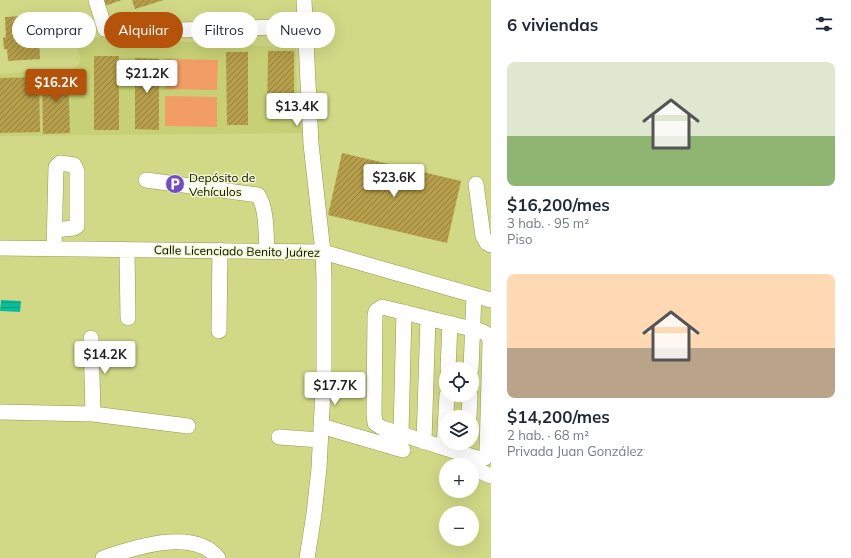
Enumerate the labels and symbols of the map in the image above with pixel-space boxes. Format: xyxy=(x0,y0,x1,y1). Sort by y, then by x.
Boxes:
pin: $21.2K xyxy=(114,60,180,94)
pin: $16.2K xyxy=(23,69,89,103)
pin: $13.4K xyxy=(264,93,330,127)
pin: $23.6K xyxy=(361,164,427,198)
place label: Depósito de Vehículos xyxy=(189,170,255,199)
parking icon: Depósito de Vehículos xyxy=(164,173,186,195)
street label: Calle Licenciado Benito Juárez xyxy=(154,242,320,260)
pin: $14.2K xyxy=(72,341,138,375)
pin: $17.7K xyxy=(302,372,368,406)

